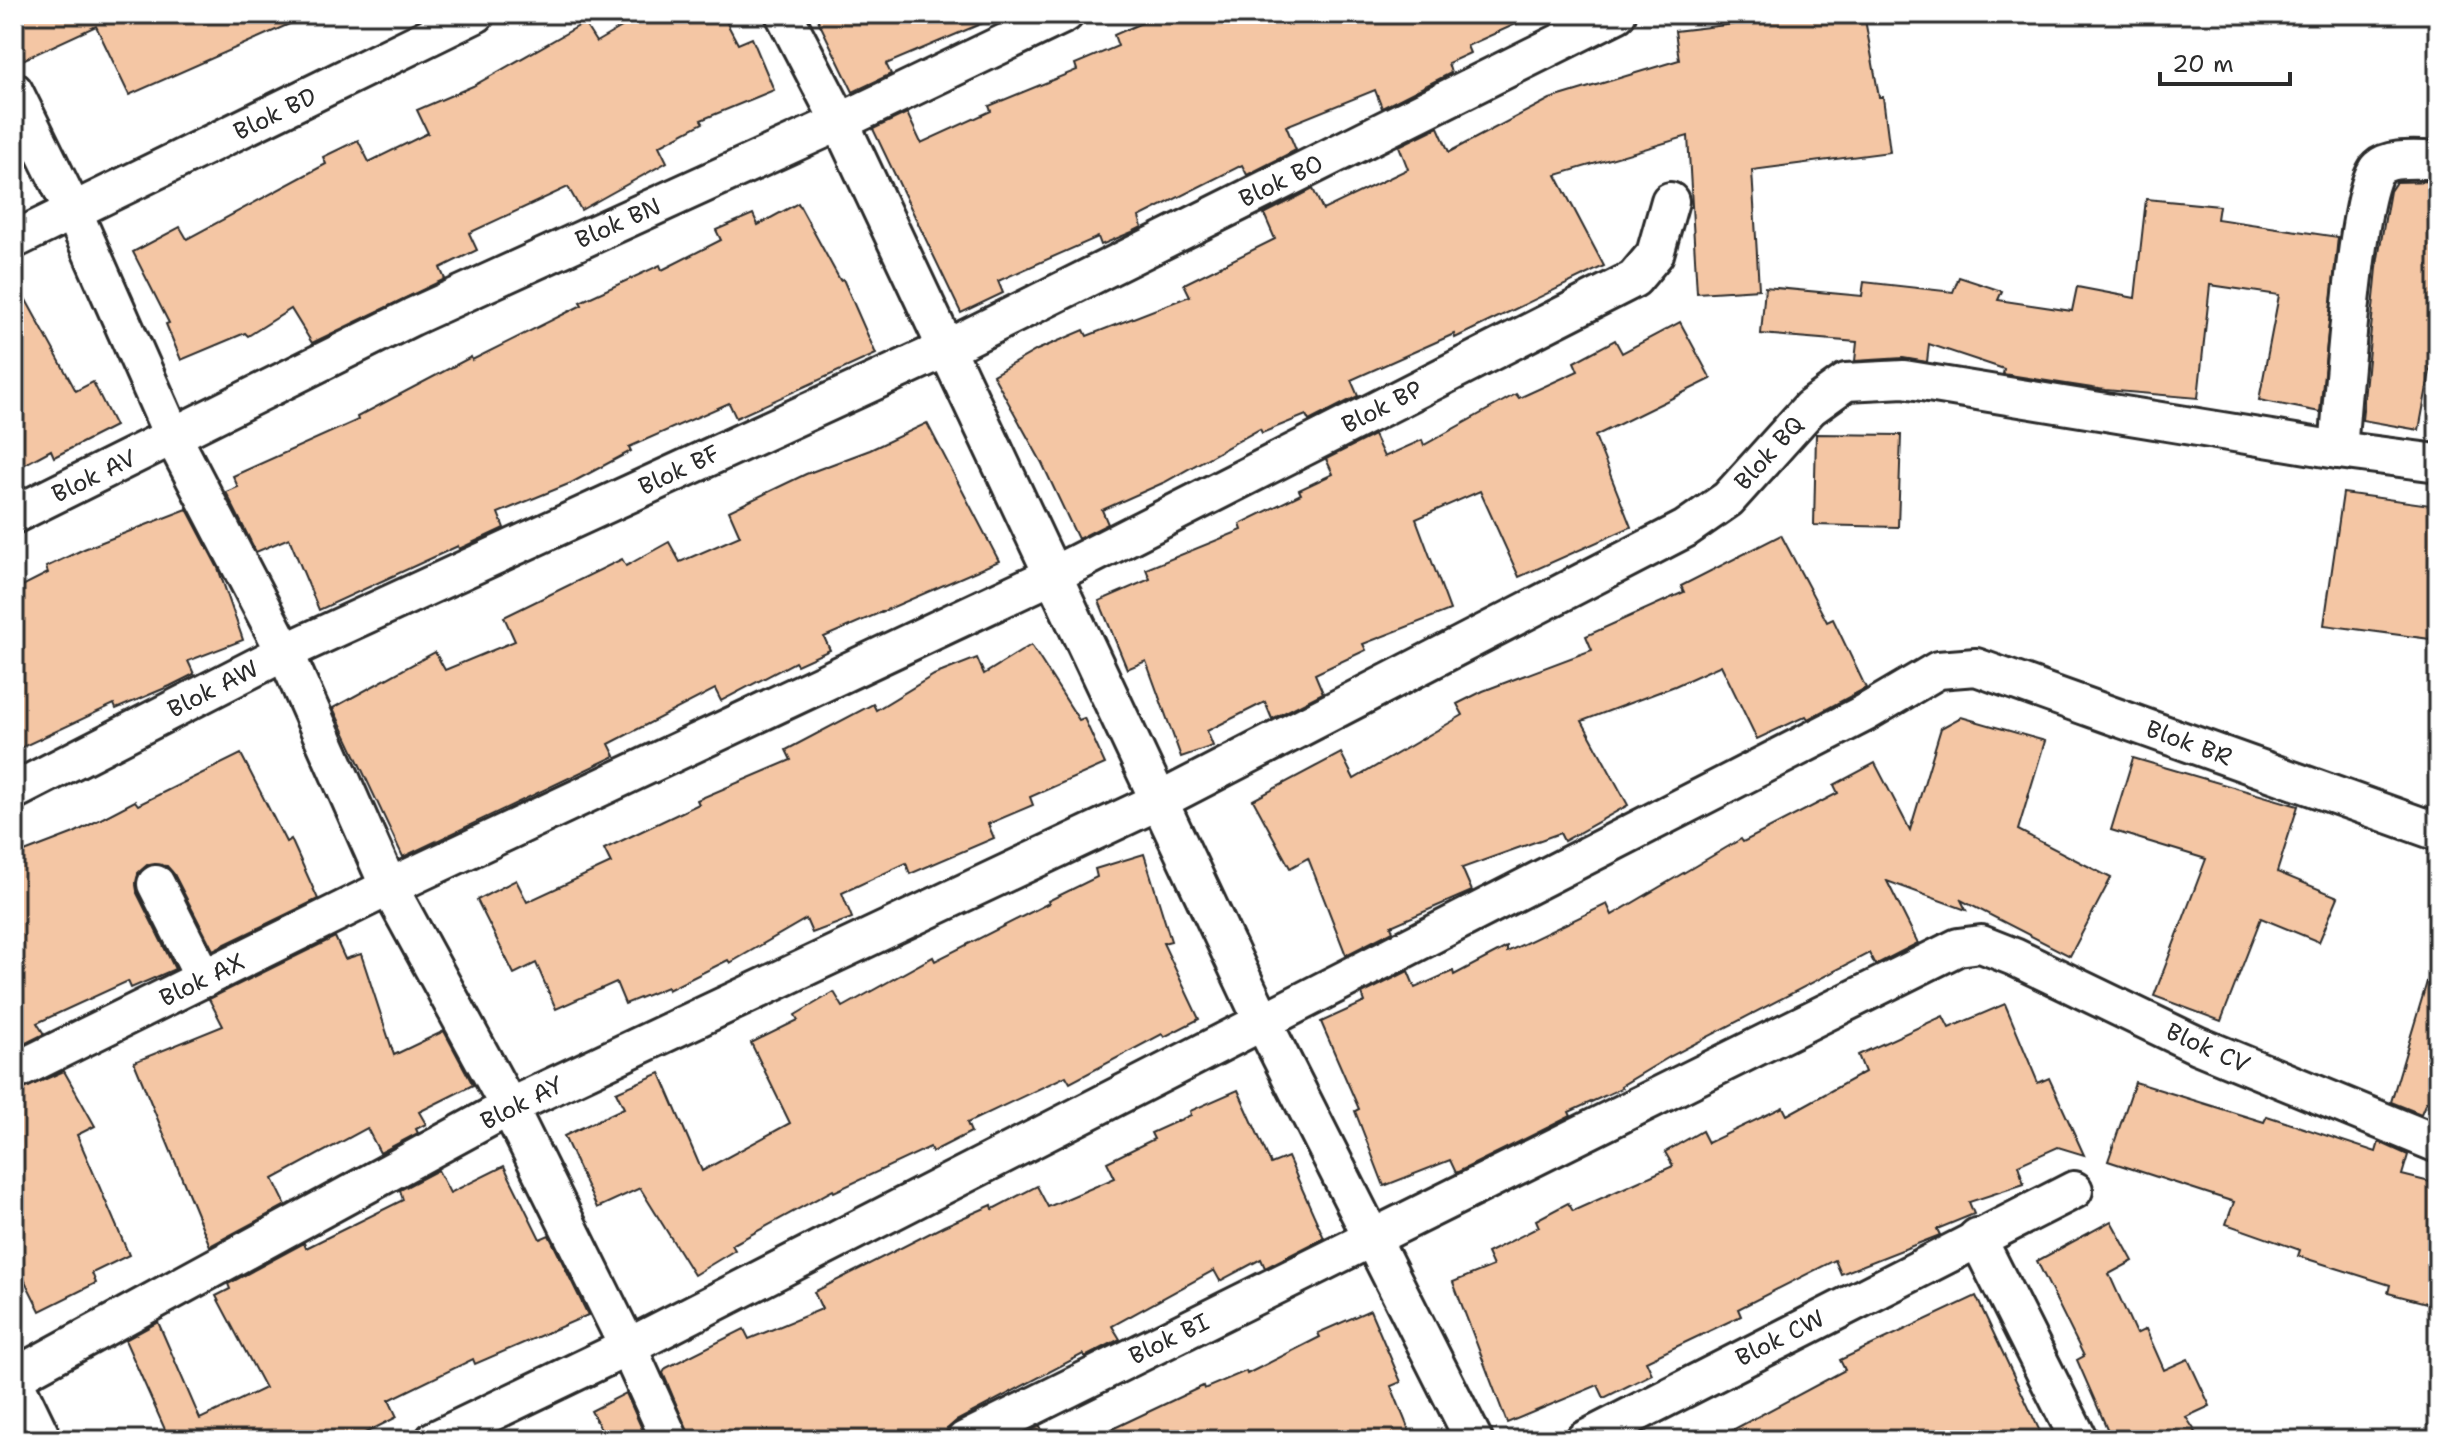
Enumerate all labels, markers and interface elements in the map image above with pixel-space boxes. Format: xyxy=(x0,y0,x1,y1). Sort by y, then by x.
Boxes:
scale bar xyxy=(2160,36,2290,86)
text: 20 m xyxy=(2172,48,2234,80)
street label: Blok BD xyxy=(228,80,322,148)
street label: Blok BO xyxy=(1234,147,1328,215)
street label: Blok BN xyxy=(570,190,666,256)
street label: Blok BP xyxy=(1336,373,1428,441)
street label: Blok BQ xyxy=(1727,409,1811,497)
street label: Blok BF xyxy=(633,437,725,503)
street label: Blok AV xyxy=(46,442,142,510)
street label: Blok AW xyxy=(162,653,264,725)
street label: Blok BR xyxy=(2142,713,2236,773)
street label: Blok AX xyxy=(154,946,250,1014)
street label: Blok CV xyxy=(2161,1015,2255,1081)
street label: Blok AY xyxy=(475,1068,569,1137)
street label: Blok CW xyxy=(1730,1302,1830,1374)
street label: Blok BI xyxy=(1124,1306,1214,1372)

